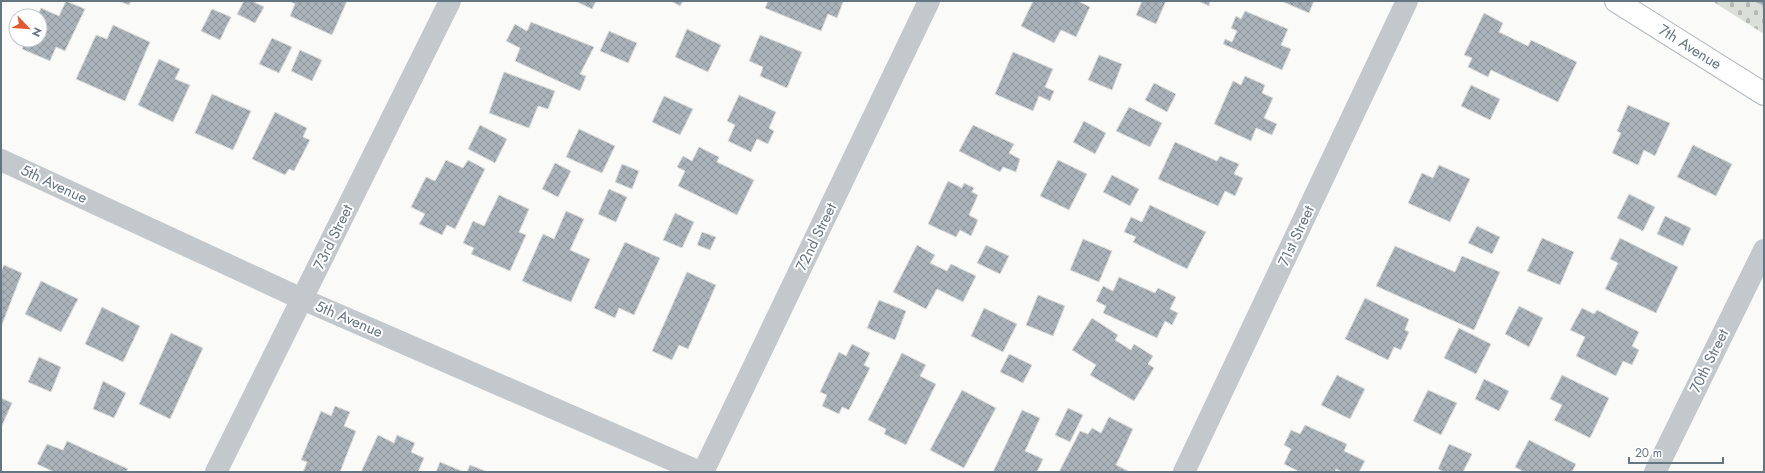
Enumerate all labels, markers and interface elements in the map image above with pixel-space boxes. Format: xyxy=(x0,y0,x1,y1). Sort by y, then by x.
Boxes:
north arrow xyxy=(8,8,48,48)
street label: 7th Avenue xyxy=(1654,19,1726,75)
text: N xyxy=(28,25,46,40)
street label: 5th Avenue xyxy=(17,159,91,209)
street label: 72nd Street xyxy=(790,199,842,275)
street label: 73rd Street xyxy=(308,200,358,273)
street label: 71st Street xyxy=(1272,202,1320,270)
street label: 5th Avenue xyxy=(312,295,386,343)
street label: 70th Street xyxy=(1684,325,1734,397)
scale bar xyxy=(1629,439,1723,465)
text: 20 m xyxy=(1635,444,1662,462)

